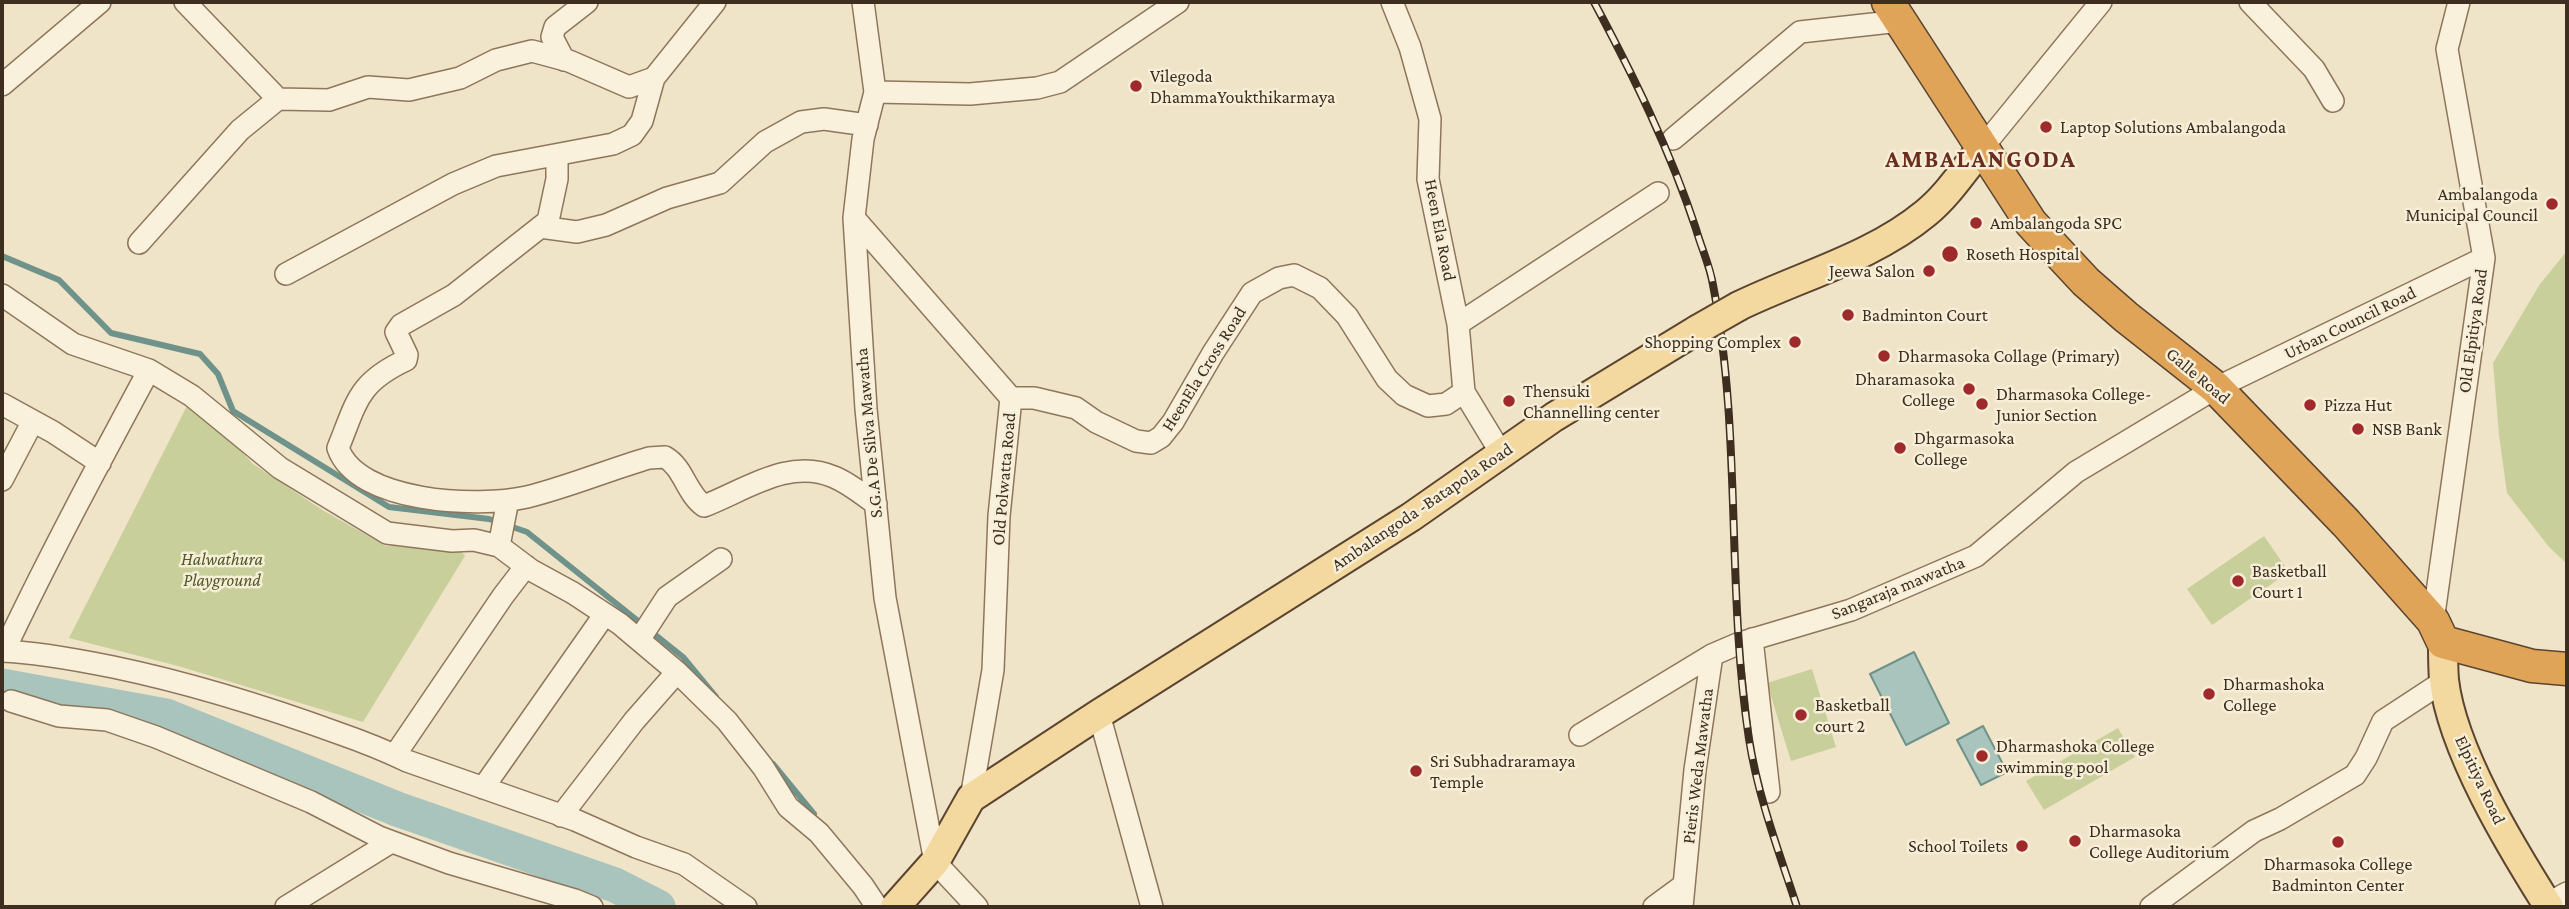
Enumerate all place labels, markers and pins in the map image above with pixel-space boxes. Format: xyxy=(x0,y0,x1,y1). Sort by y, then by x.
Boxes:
place label: Vilegoda DhammaYoukthikarmaya xyxy=(1150,65,1335,108)
marker: Vilegoda DhammaYoukthikarmaya xyxy=(1128,78,1144,94)
place label: Laptop Solutions Ambalangoda xyxy=(2060,116,2286,138)
marker: Laptop Solutions Ambalangoda xyxy=(2038,119,2054,135)
place label: Ambalangoda Municipal Council xyxy=(2405,183,2538,226)
marker: Ambalangoda Municipal Council xyxy=(2544,196,2560,212)
place label: Ambalangoda SPC xyxy=(1990,212,2122,234)
marker: Ambalangoda SPC xyxy=(1968,215,1984,231)
place label: Roseth Hospital xyxy=(1966,243,2080,265)
marker: Roseth Hospital xyxy=(1940,244,1960,264)
place label: Jeewa Salon xyxy=(1829,260,1915,282)
marker: Jeewa Salon xyxy=(1921,263,1937,279)
place label: Badminton Court xyxy=(1862,304,1988,326)
marker: Badminton Court xyxy=(1840,307,1856,323)
place label: Shopping Complex xyxy=(1644,331,1781,353)
marker: Shopping Complex xyxy=(1787,334,1803,350)
place label: Dharmasoka Collage (Primary) xyxy=(1898,345,2121,367)
marker: Dharmasoka Collage (Primary) xyxy=(1876,348,1892,364)
place label: Dharamasoka College xyxy=(1855,368,1955,410)
place label: Thensuki Channelling center xyxy=(1523,380,1660,422)
marker: Dharamasoka College xyxy=(1961,381,1977,397)
place label: Dharmasoka College- Junior Section xyxy=(1996,383,2151,426)
marker: Thensuki Channelling center xyxy=(1501,393,1517,409)
place label: Pizza Hut xyxy=(2324,394,2392,416)
marker: Dharmasoka College- Junior Section xyxy=(1974,396,1990,412)
marker: Pizza Hut xyxy=(2302,397,2318,413)
place label: NSB Bank xyxy=(2372,418,2442,440)
marker: NSB Bank xyxy=(2350,421,2366,437)
place label: Dhgarmasoka College xyxy=(1914,427,2015,470)
marker: Dhgarmasoka College xyxy=(1892,440,1908,456)
place label: Basketball Court 1 xyxy=(2252,560,2327,602)
marker: Basketball Court 1 xyxy=(2230,573,2246,589)
place label: Dharmashoka College xyxy=(2223,673,2325,716)
marker: Dharmashoka College xyxy=(2201,686,2217,702)
place label: Basketball court 2 xyxy=(1815,694,1890,736)
marker: Basketball court 2 xyxy=(1793,707,1809,723)
place label: Dharmashoka College swimming pool xyxy=(1996,735,2154,778)
marker: Dharmashoka College swimming pool xyxy=(1974,748,1990,764)
place label: Sri Subhadraramaya Temple xyxy=(1430,750,1576,792)
marker: Sri Subhadraramaya Temple xyxy=(1408,763,1424,779)
place label: Dharmasoka College Auditorium xyxy=(2089,820,2229,862)
marker: Dharmasoka College Auditorium xyxy=(2067,833,2083,849)
marker: Dharmasoka College Badminton Center xyxy=(2330,834,2346,850)
place label: School Toilets xyxy=(1908,835,2008,857)
marker: School Toilets xyxy=(2014,838,2030,854)
place label: Dharmasoka College Badminton Center xyxy=(2264,853,2412,896)

